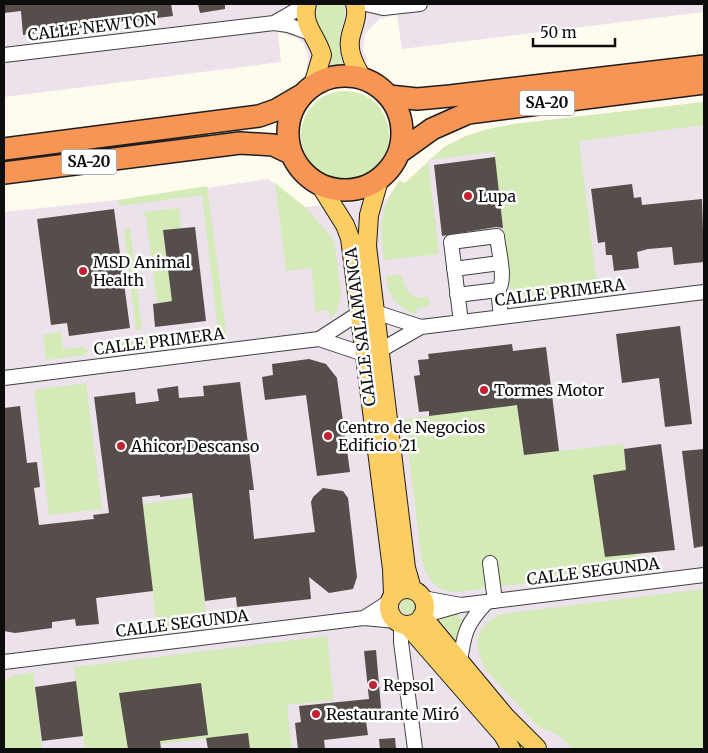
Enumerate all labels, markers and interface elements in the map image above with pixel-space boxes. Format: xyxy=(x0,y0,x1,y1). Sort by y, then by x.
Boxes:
street label: CALLE NEWTON xyxy=(27,9,158,45)
scale bar xyxy=(533,15,616,47)
text: 50 m xyxy=(540,23,577,42)
road number: SA-20 xyxy=(520,90,574,116)
road number: SA-20 xyxy=(62,150,116,174)
place label: Lupa xyxy=(478,186,517,206)
marker: Lupa xyxy=(462,190,474,202)
street label: CALLE SALAMANCA xyxy=(340,246,380,408)
place label: MSD Animal Health xyxy=(93,252,191,290)
marker: MSD Animal Health xyxy=(77,265,89,277)
street label: CALLE PRIMERA xyxy=(494,274,627,310)
street label: CALLE PRIMERA xyxy=(93,323,226,359)
place label: Tormes Motor xyxy=(494,380,604,400)
marker: Tormes Motor xyxy=(478,384,490,396)
place label: Centro de Negocios Edificio 21 xyxy=(338,417,485,455)
marker: Centro de Negocios Edificio 21 xyxy=(322,430,334,442)
place label: Ahicor Descanso xyxy=(130,436,259,456)
marker: Ahicor Descanso xyxy=(115,440,127,452)
street label: CALLE SEGUNDA xyxy=(526,553,661,589)
street label: CALLE SEGUNDA xyxy=(115,605,250,641)
place label: Repsol xyxy=(383,675,434,695)
marker: Repsol xyxy=(367,679,379,691)
place label: Restaurante Miró xyxy=(326,704,459,724)
marker: Restaurante Miró xyxy=(310,708,322,720)

